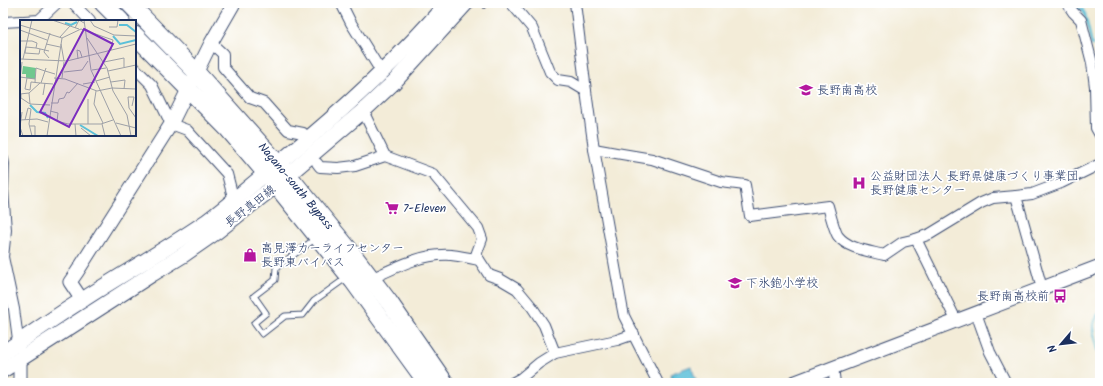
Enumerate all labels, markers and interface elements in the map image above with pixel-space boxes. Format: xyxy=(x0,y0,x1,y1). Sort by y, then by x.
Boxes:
inset map xyxy=(20,20,136,136)
place label: 長野南高校 xyxy=(817,81,877,100)
school or university icon: 長野南高校 xyxy=(798,82,814,98)
street label: Nagano-south Bypass xyxy=(253,138,338,234)
place label: 公益財団法人 長野県健康づくり事業団 長野健康センター xyxy=(870,167,1079,200)
hospital icon: 公益財団法人 長野県健康づくり事業団 長野健康センター xyxy=(851,175,867,191)
street label: 長野真田線 xyxy=(221,180,280,232)
place label: 7-Eleven xyxy=(403,199,446,218)
supermarket icon: 7-Eleven xyxy=(384,200,400,216)
place label: 高見澤カーライフセンター 長野東バイパス xyxy=(261,239,404,272)
shop icon: 高見澤カーライフセンター 長野東バイパス xyxy=(242,247,258,263)
place label: 下氷鉋小学校 xyxy=(746,274,818,293)
school or university icon: 下氷鉋小学校 xyxy=(727,275,743,291)
place label: 長野南高校前 xyxy=(977,287,1049,306)
bus stop icon: 長野南高校前 xyxy=(1052,288,1068,304)
north arrow xyxy=(1041,324,1081,364)
text: N xyxy=(1043,341,1063,356)

